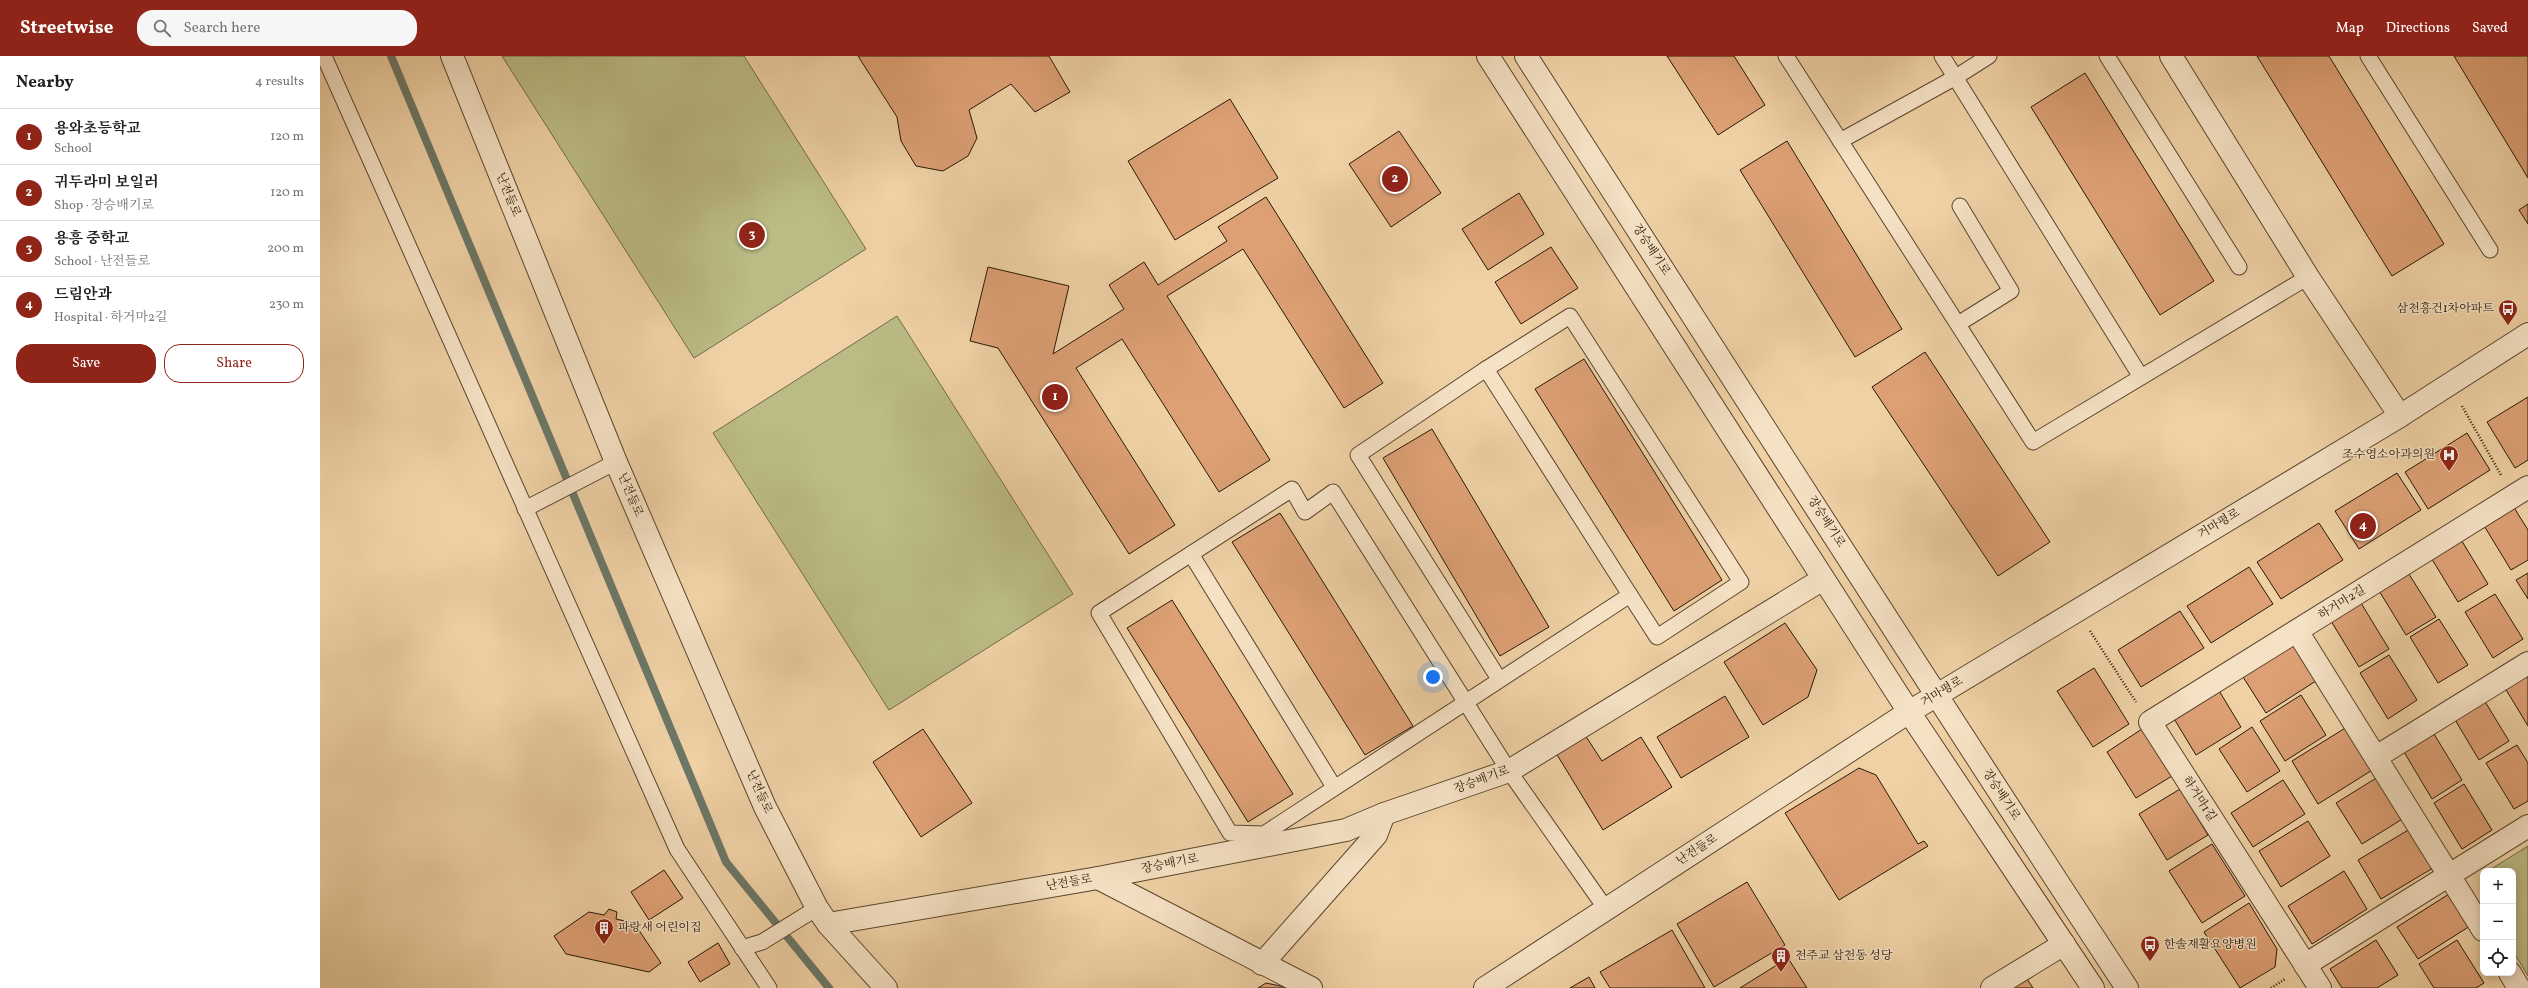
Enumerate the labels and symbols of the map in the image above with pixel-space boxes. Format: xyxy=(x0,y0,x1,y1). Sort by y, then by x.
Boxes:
pin: 2 xyxy=(1382,164,1408,194)
street label: 난전들로 xyxy=(492,171,524,220)
pin: 3 xyxy=(739,220,765,250)
street label: 장승배기로 xyxy=(1629,221,1674,279)
bus stop icon: 삼천흥건1차아파트 xyxy=(2497,298,2519,326)
place label: 삼천흥건1차아파트 xyxy=(2397,301,2494,317)
pin: 1 xyxy=(1042,382,1068,412)
hospital icon: 조수영소아과의원 xyxy=(2438,444,2460,472)
place label: 조수영소아과의원 xyxy=(2342,447,2435,463)
street label: 난전들로 xyxy=(614,471,647,520)
street label: 장승배기로 xyxy=(1804,493,1849,551)
street label: 거마평로 xyxy=(2195,505,2243,543)
pin: 4 xyxy=(2350,511,2376,541)
street label: 하거마2길 xyxy=(2315,582,2369,624)
your location xyxy=(1423,667,1443,687)
street label: 거마평로 xyxy=(1918,673,1966,711)
street label: 장승배기로 xyxy=(1452,762,1512,797)
street label: 장승배기로 xyxy=(1979,766,2024,824)
street label: 난전들로 xyxy=(742,768,776,817)
street label: 하거마1길 xyxy=(2178,773,2220,825)
street label: 난전들로 xyxy=(1673,830,1721,869)
street label: 장승배기로 xyxy=(1140,851,1200,877)
street label: 난전들로 xyxy=(1045,871,1094,895)
building icon: 파랑새 어린이집 xyxy=(593,917,615,945)
place label: 파랑새 어린이집 xyxy=(618,920,702,936)
bus stop icon: 한솔재활요양병원 xyxy=(2139,934,2161,962)
place label: 한솔재활요양병원 xyxy=(2164,937,2257,953)
building icon: 천주교 삼천동 성당 xyxy=(1770,945,1792,973)
place label: 천주교 삼천동 성당 xyxy=(1795,948,1893,964)

